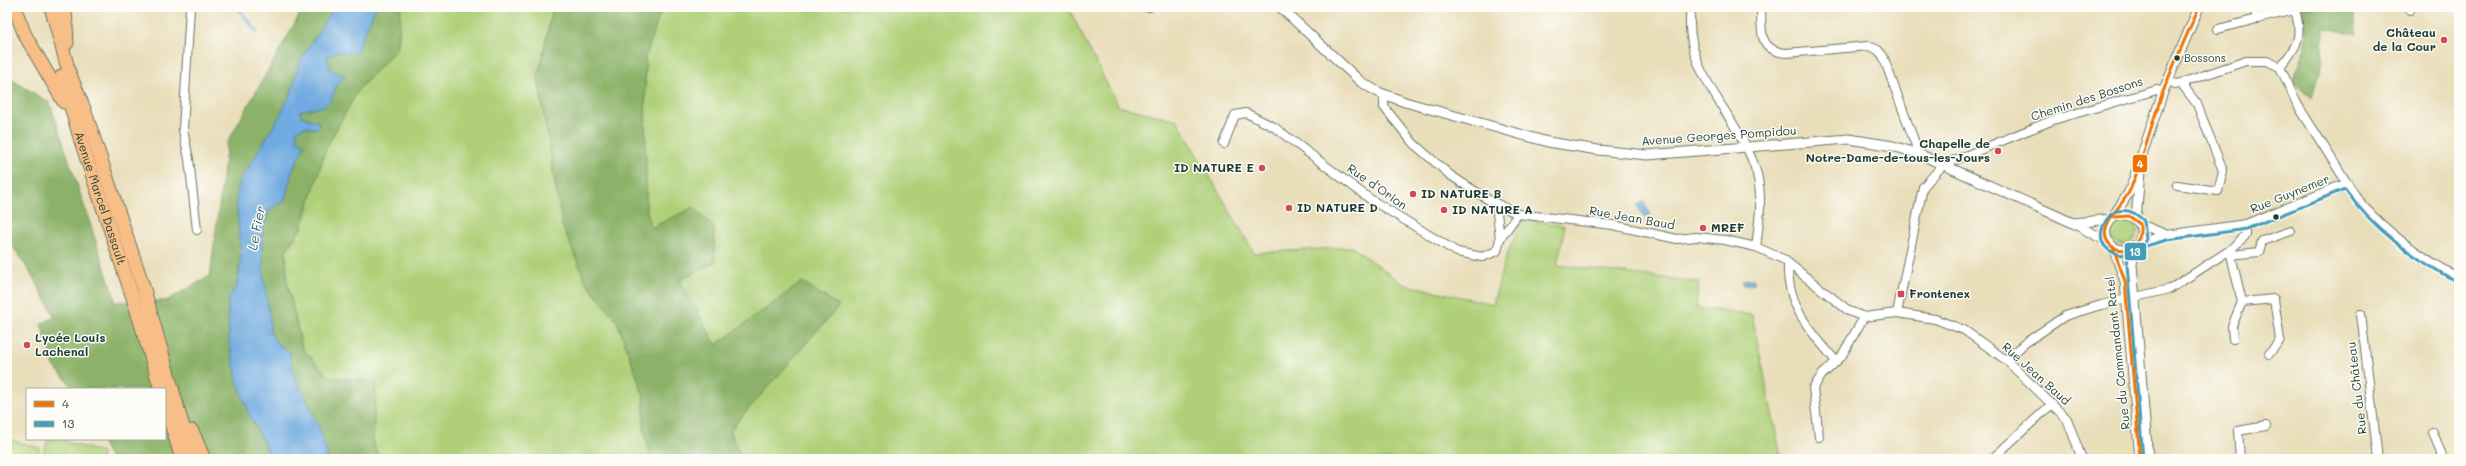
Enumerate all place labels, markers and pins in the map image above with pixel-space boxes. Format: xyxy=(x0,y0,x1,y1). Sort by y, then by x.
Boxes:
place label: Château de la Cour xyxy=(2373,24,2436,54)
marker: Château de la Cour xyxy=(2439,35,2449,45)
place label: Bossons xyxy=(2184,50,2226,65)
marker: Bossons xyxy=(2172,53,2182,63)
place label: Chapelle de Notre-Dame-de-tous-les-Jours xyxy=(1806,135,1990,165)
marker: Chapelle de Notre-Dame-de-tous-les-Jours xyxy=(1993,146,2003,156)
place label: ID NATURE E xyxy=(1174,159,1254,175)
marker: ID NATURE E xyxy=(1257,163,1267,173)
place label: ID NATURE B xyxy=(1421,185,1501,201)
marker: ID NATURE B xyxy=(1408,189,1418,199)
place label: ID NATURE D xyxy=(1297,199,1378,215)
place label: ID NATURE A xyxy=(1452,201,1533,217)
marker: ID NATURE D xyxy=(1284,203,1294,213)
marker: ID NATURE A xyxy=(1439,205,1449,215)
unlabelled marker xyxy=(2271,212,2281,222)
place label: MREF xyxy=(1711,219,1745,235)
marker: MREF xyxy=(1698,223,1708,233)
place label: Frontenex xyxy=(1909,285,1970,301)
marker: Frontenex xyxy=(1896,289,1906,299)
place label: Lycée Louis Lachenal xyxy=(35,329,106,359)
marker: Lycée Louis Lachenal xyxy=(22,340,32,350)

